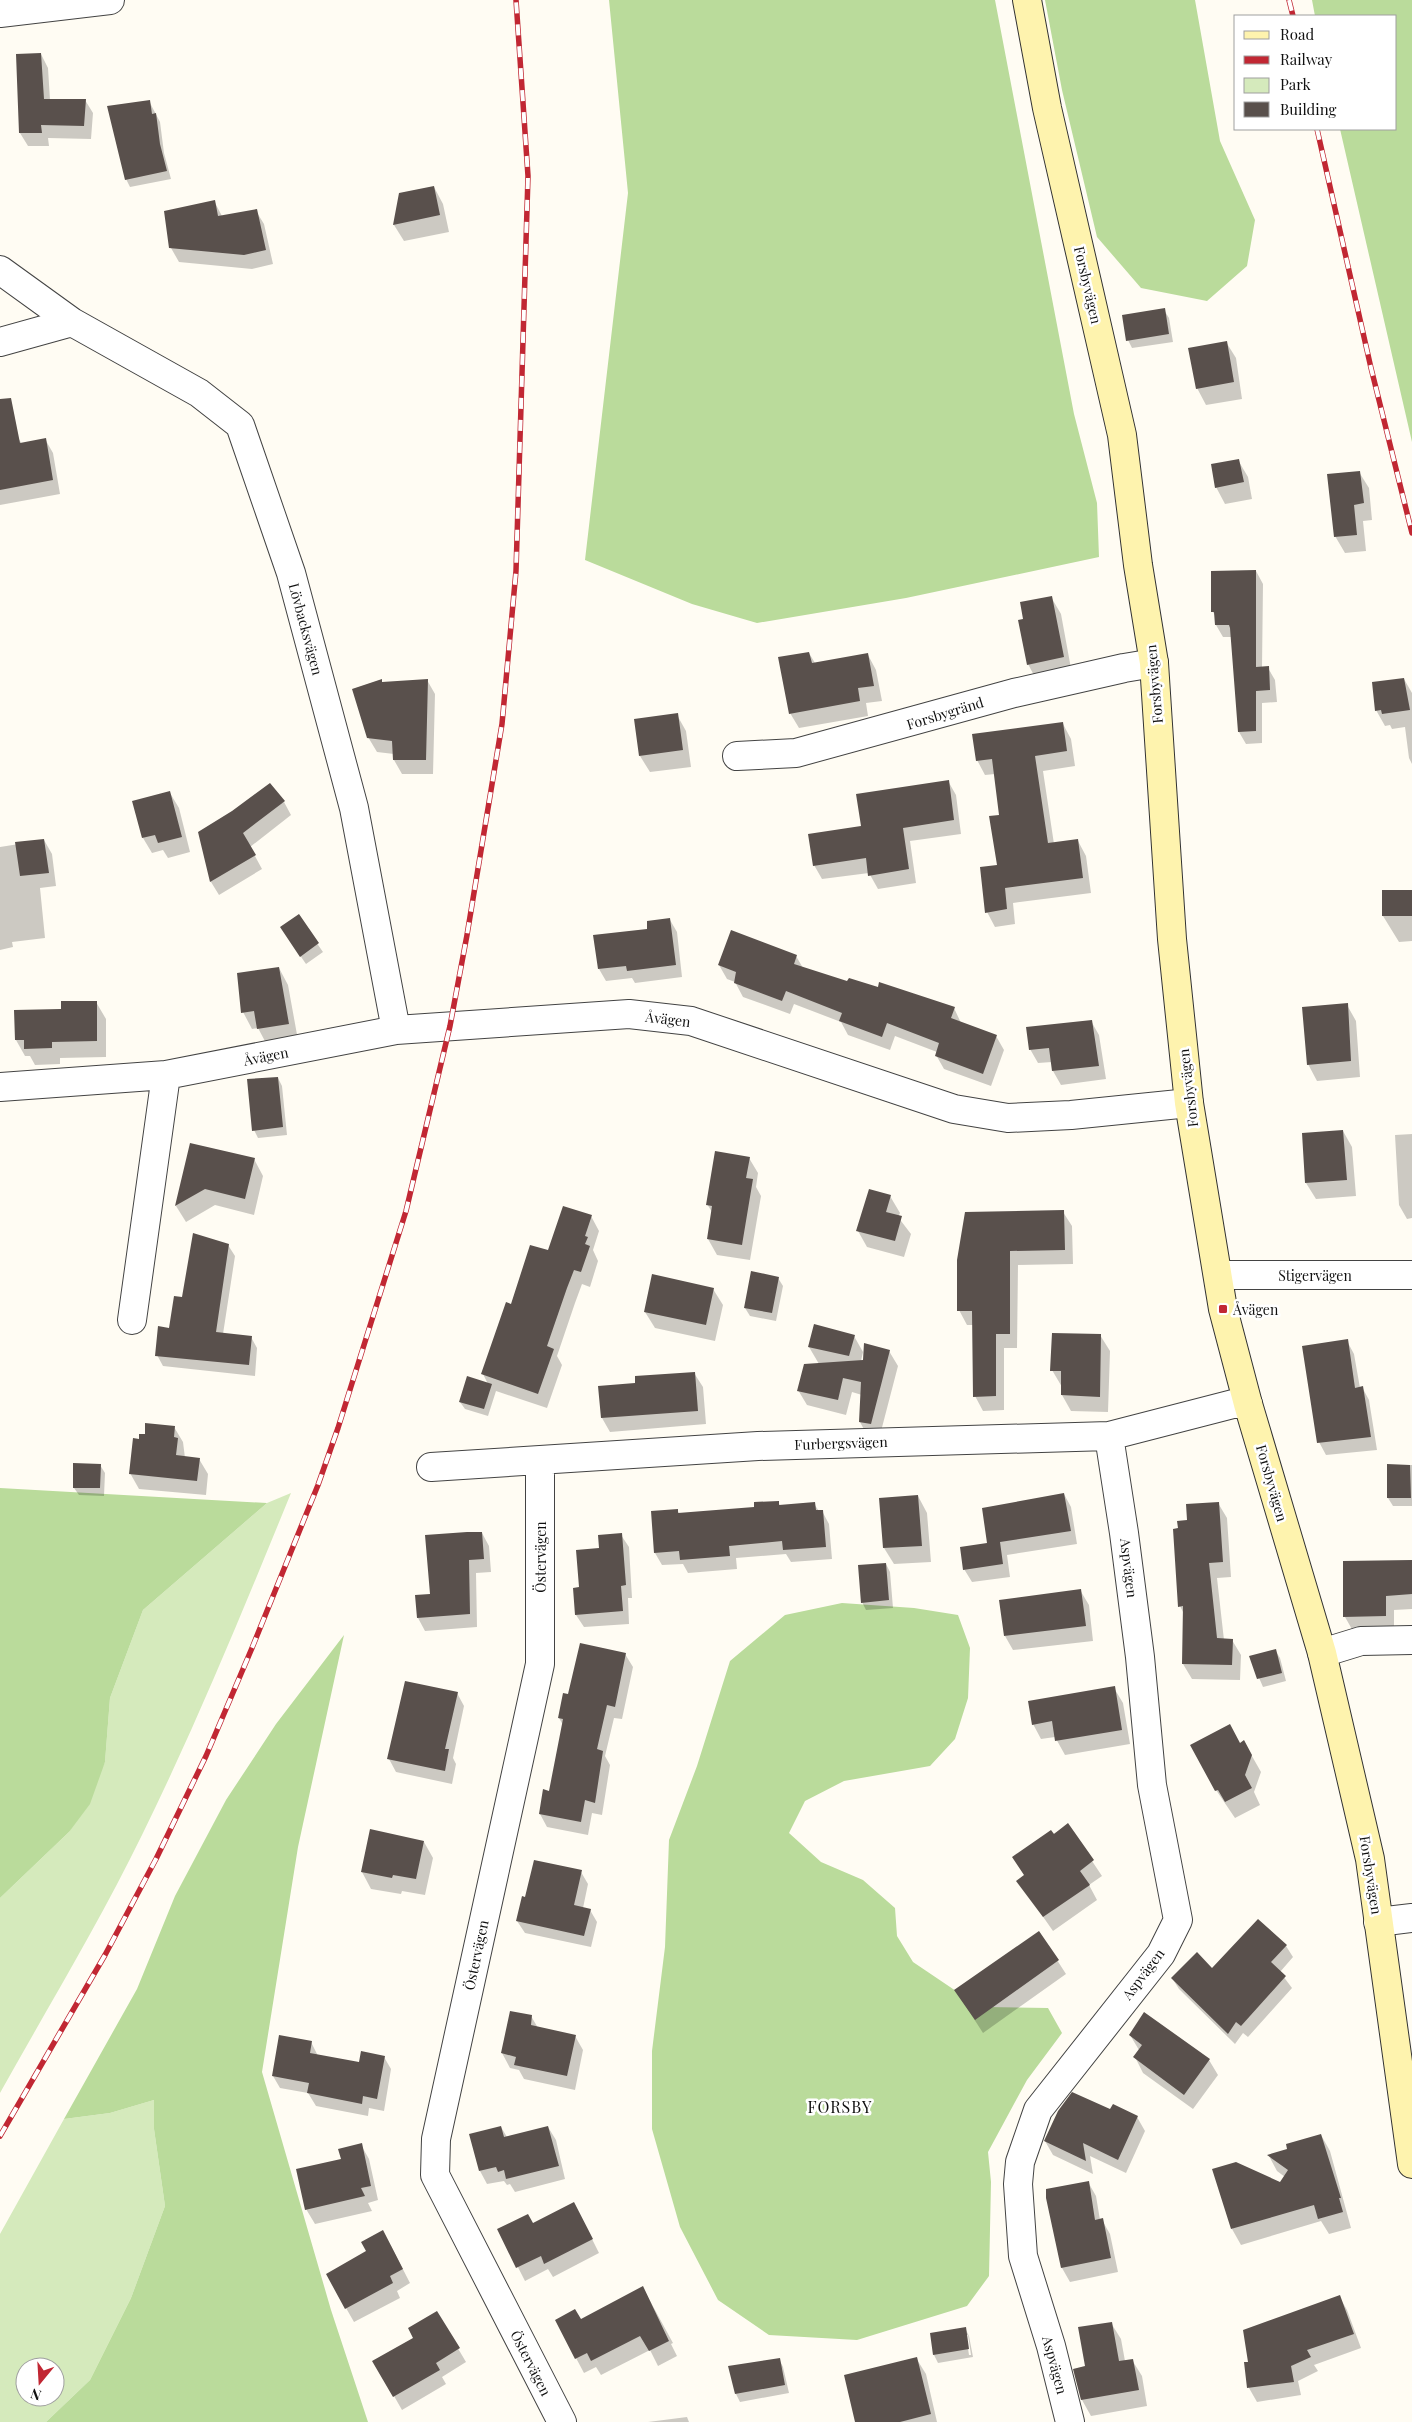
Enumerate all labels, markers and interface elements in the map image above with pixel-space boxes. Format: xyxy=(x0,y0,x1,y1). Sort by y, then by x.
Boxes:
legend xyxy=(1234,15,1397,130)
text: Road xyxy=(1280,24,1314,44)
text: Railway xyxy=(1280,49,1333,69)
text: Park xyxy=(1280,74,1312,94)
text: Building xyxy=(1280,99,1337,119)
street label: Forsbyvägen xyxy=(1070,244,1106,326)
street label: Lövbacksvägen xyxy=(285,581,328,678)
street label: Forsbyvägen xyxy=(1141,643,1167,724)
street label: Forsbygränd xyxy=(904,692,986,734)
street label: Åvägen xyxy=(643,1007,692,1031)
street label: Åvägen xyxy=(241,1042,291,1070)
street label: Forsbyvägen xyxy=(1174,1047,1202,1128)
street label: Stigervägen xyxy=(1278,1266,1352,1285)
place label: Åvägen xyxy=(1232,1300,1279,1319)
marker: Åvägen xyxy=(1217,1303,1229,1315)
street label: Furbergsvägen xyxy=(794,1432,889,1454)
street label: Forsbyvägen xyxy=(1252,1442,1292,1524)
street label: Östervägen xyxy=(531,1521,550,1593)
street label: Aspvägen xyxy=(1116,1536,1142,1599)
street label: Forsbyvägen xyxy=(1355,1834,1387,1916)
street label: Östervägen xyxy=(459,1918,493,1992)
street label: Aspvägen xyxy=(1117,1944,1169,2004)
district label: FORSBY xyxy=(808,2096,872,2117)
street label: Östervägen xyxy=(506,2327,556,2400)
street label: Aspvägen xyxy=(1038,2333,1072,2397)
north arrow xyxy=(15,2357,65,2407)
text: N xyxy=(28,2384,44,2405)

